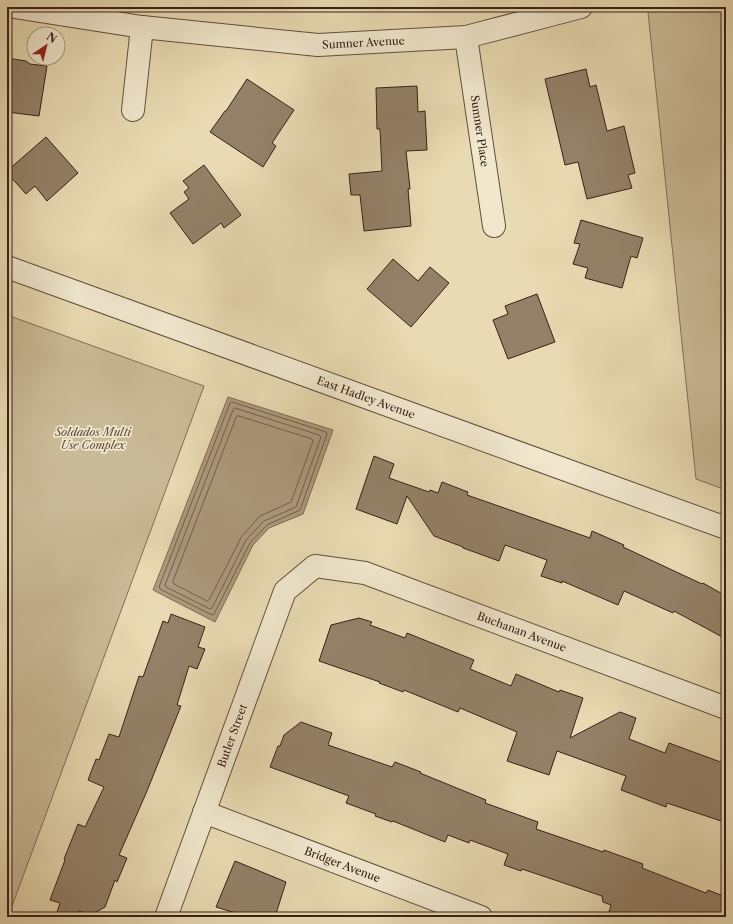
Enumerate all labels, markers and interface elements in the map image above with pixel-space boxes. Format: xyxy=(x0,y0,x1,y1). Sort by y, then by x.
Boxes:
north arrow xyxy=(26,26,66,66)
text: N xyxy=(44,29,60,47)
street label: Sumner Avenue xyxy=(322,33,405,52)
street label: Sumner Place xyxy=(468,94,492,168)
street label: East Hadley Avenue xyxy=(315,373,417,422)
park label: Soldados Multi Use Complex xyxy=(54,425,131,452)
street label: Buchanan Avenue xyxy=(475,609,568,655)
street label: Butler Street xyxy=(214,702,250,769)
street label: Bridger Avenue xyxy=(302,844,382,885)

